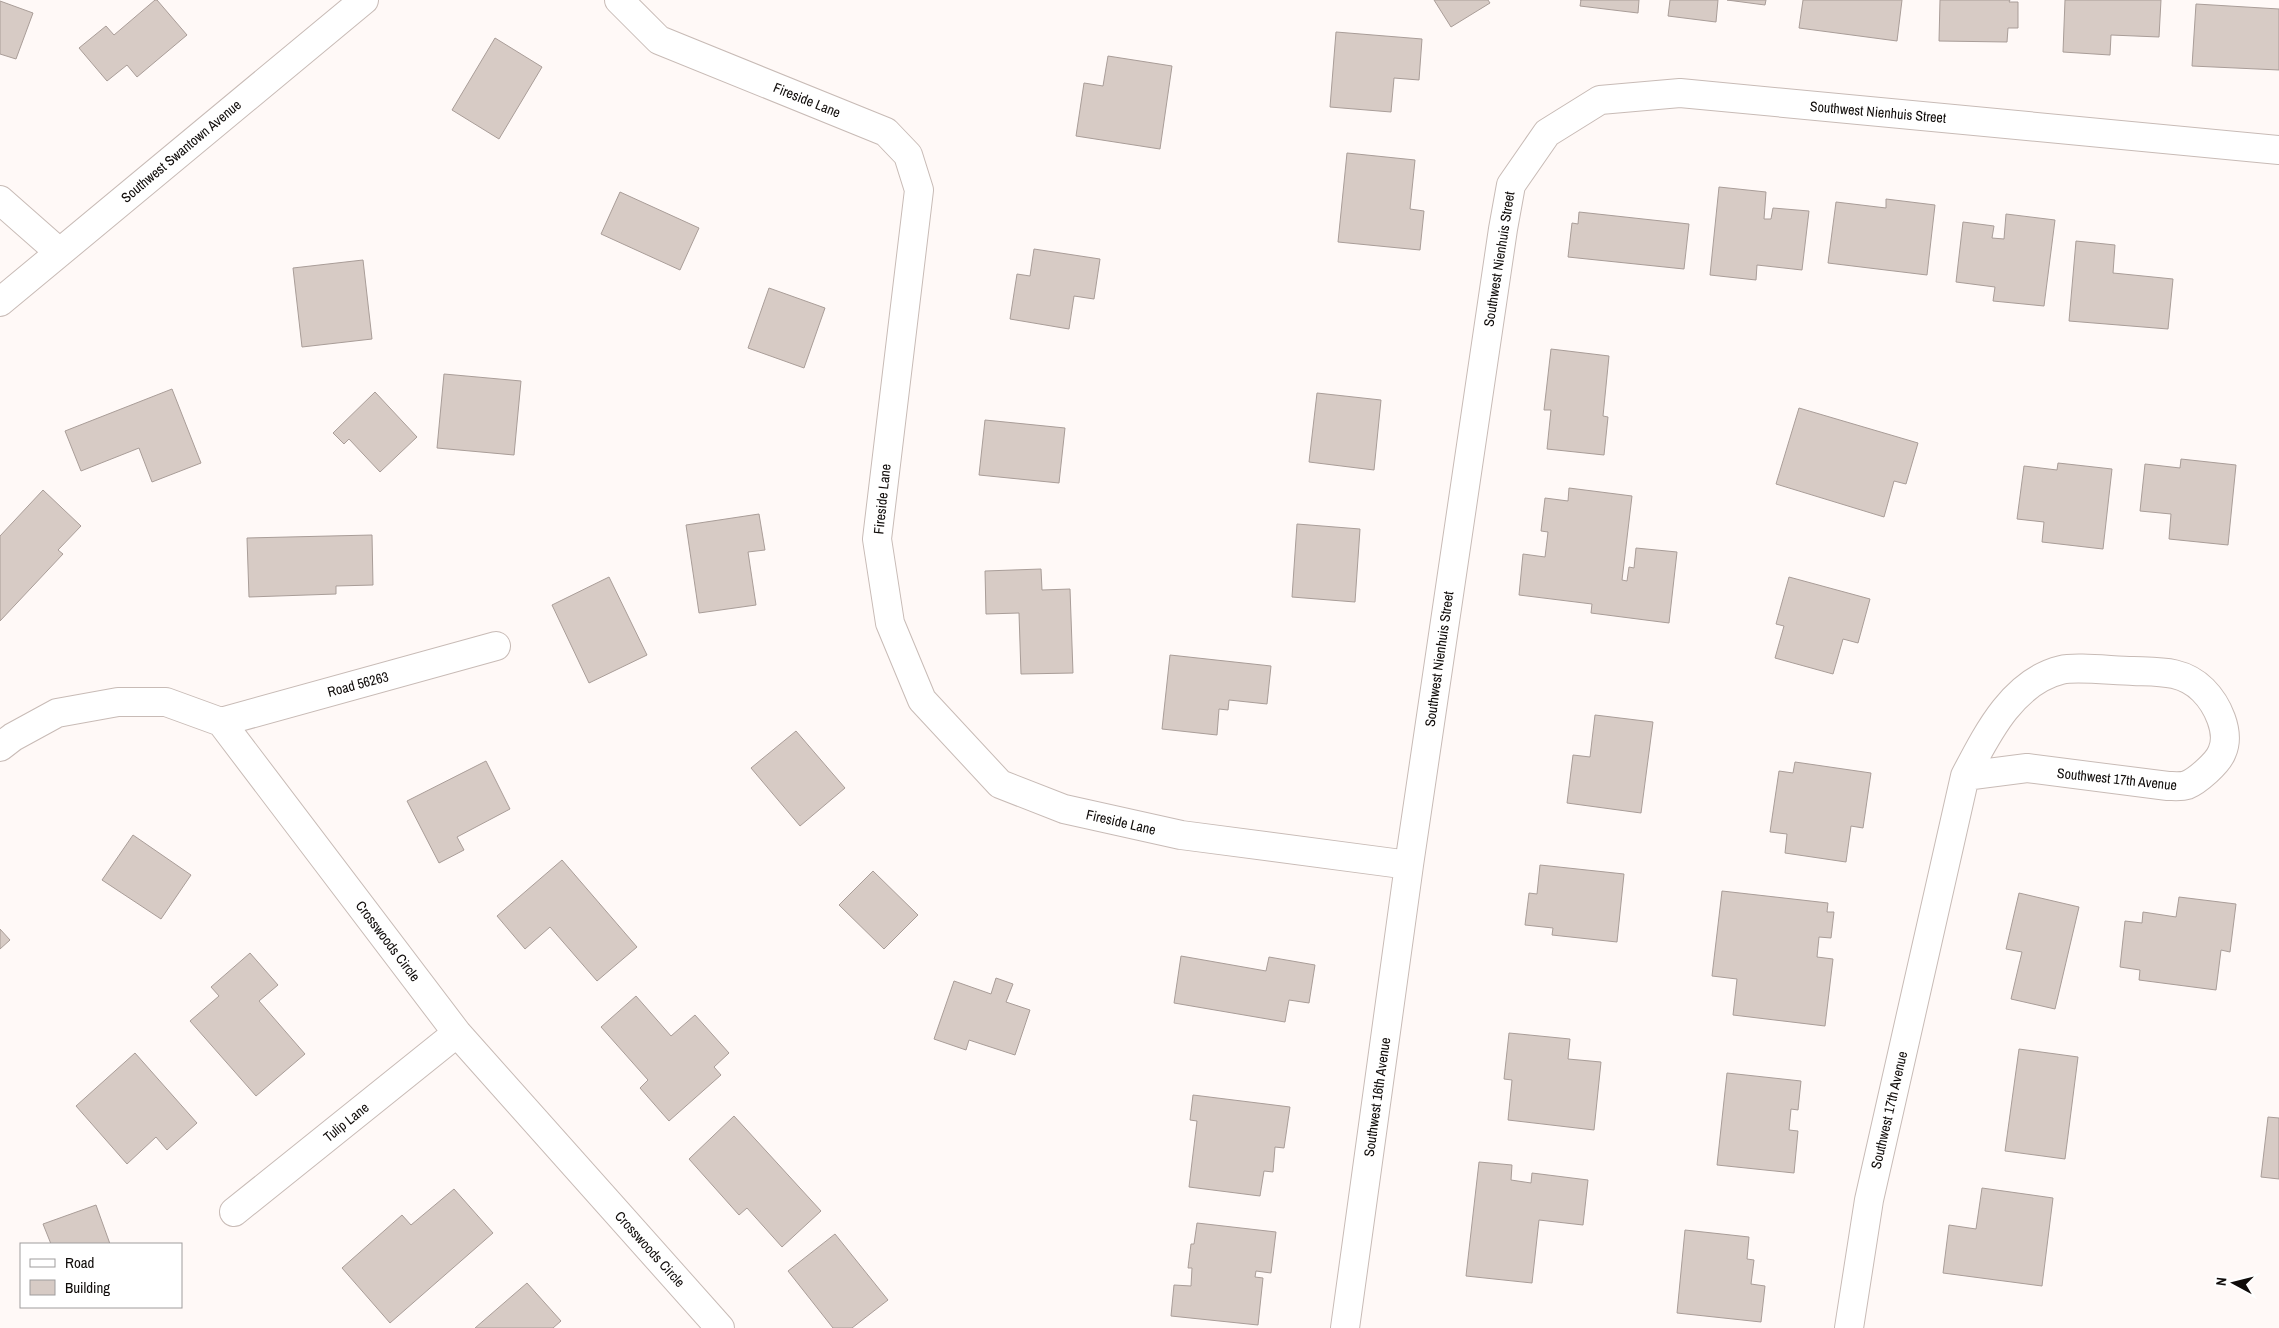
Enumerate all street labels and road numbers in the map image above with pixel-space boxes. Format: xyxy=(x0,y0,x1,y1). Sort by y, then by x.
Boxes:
street label: Fireside Lane xyxy=(771,78,843,122)
street label: Southwest Swantown Avenue xyxy=(117,96,245,206)
street label: Southwest Nienhuis Street xyxy=(1809,97,1947,127)
street label: Southwest Nienhuis Street xyxy=(1479,190,1519,328)
street label: Fireside Lane xyxy=(869,463,895,535)
street label: Southwest Nienhuis Street xyxy=(1421,590,1457,728)
street label: Road 56263 xyxy=(325,667,391,701)
street label: Southwest 17th Avenue xyxy=(2056,764,2178,794)
street label: Fireside Lane xyxy=(1084,805,1158,839)
street label: Crosswoods Circle xyxy=(352,897,424,985)
street label: Southwest 16th Avenue xyxy=(1360,1036,1394,1158)
street label: Southwest 17th Avenue xyxy=(1867,1049,1911,1171)
street label: Tulip Lane xyxy=(320,1098,372,1146)
street label: Crosswoods Circle xyxy=(611,1207,689,1291)

